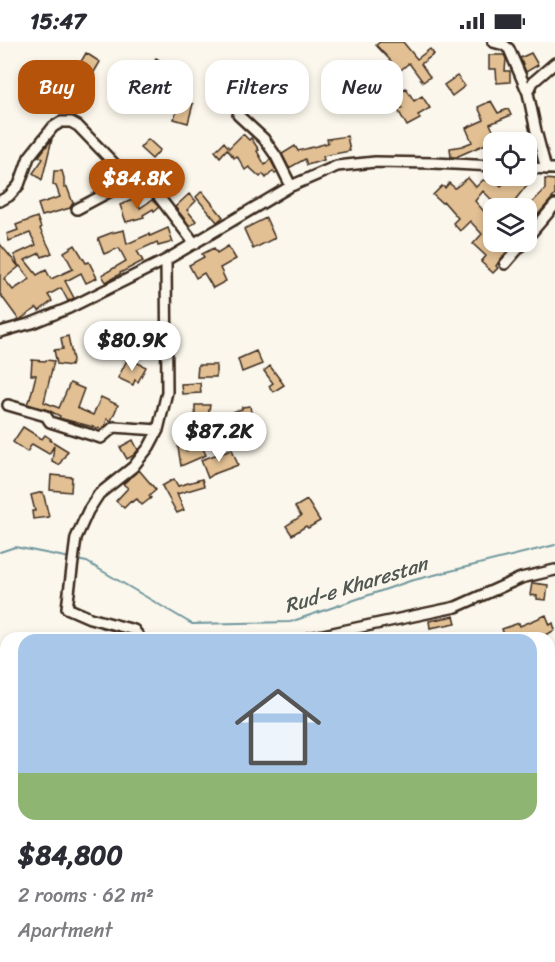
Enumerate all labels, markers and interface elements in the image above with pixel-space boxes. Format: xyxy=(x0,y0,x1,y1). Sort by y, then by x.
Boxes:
text: 15:47 xyxy=(30,2,86,41)
chip: Buy xyxy=(18,60,95,114)
chip: Rent xyxy=(107,60,193,114)
chip: Filters xyxy=(205,60,309,114)
chip: New xyxy=(321,60,403,114)
map controls xyxy=(483,132,537,252)
button: locate xyxy=(483,132,537,186)
pin: $84.8K xyxy=(88,159,186,210)
text: $84.8K xyxy=(103,161,171,196)
button: layers xyxy=(483,198,537,252)
pin: $80.9K xyxy=(83,321,181,372)
text: $80.9K xyxy=(98,323,166,358)
pin: $87.2K xyxy=(170,412,268,463)
text: $87.2K xyxy=(186,414,252,449)
water label: Rud-e Kharestan xyxy=(280,546,434,623)
icon: home xyxy=(224,673,332,781)
text: $84,800 xyxy=(18,832,123,878)
text: 2 rooms · 62 m² xyxy=(18,878,154,913)
text: Apartment xyxy=(18,913,112,948)

